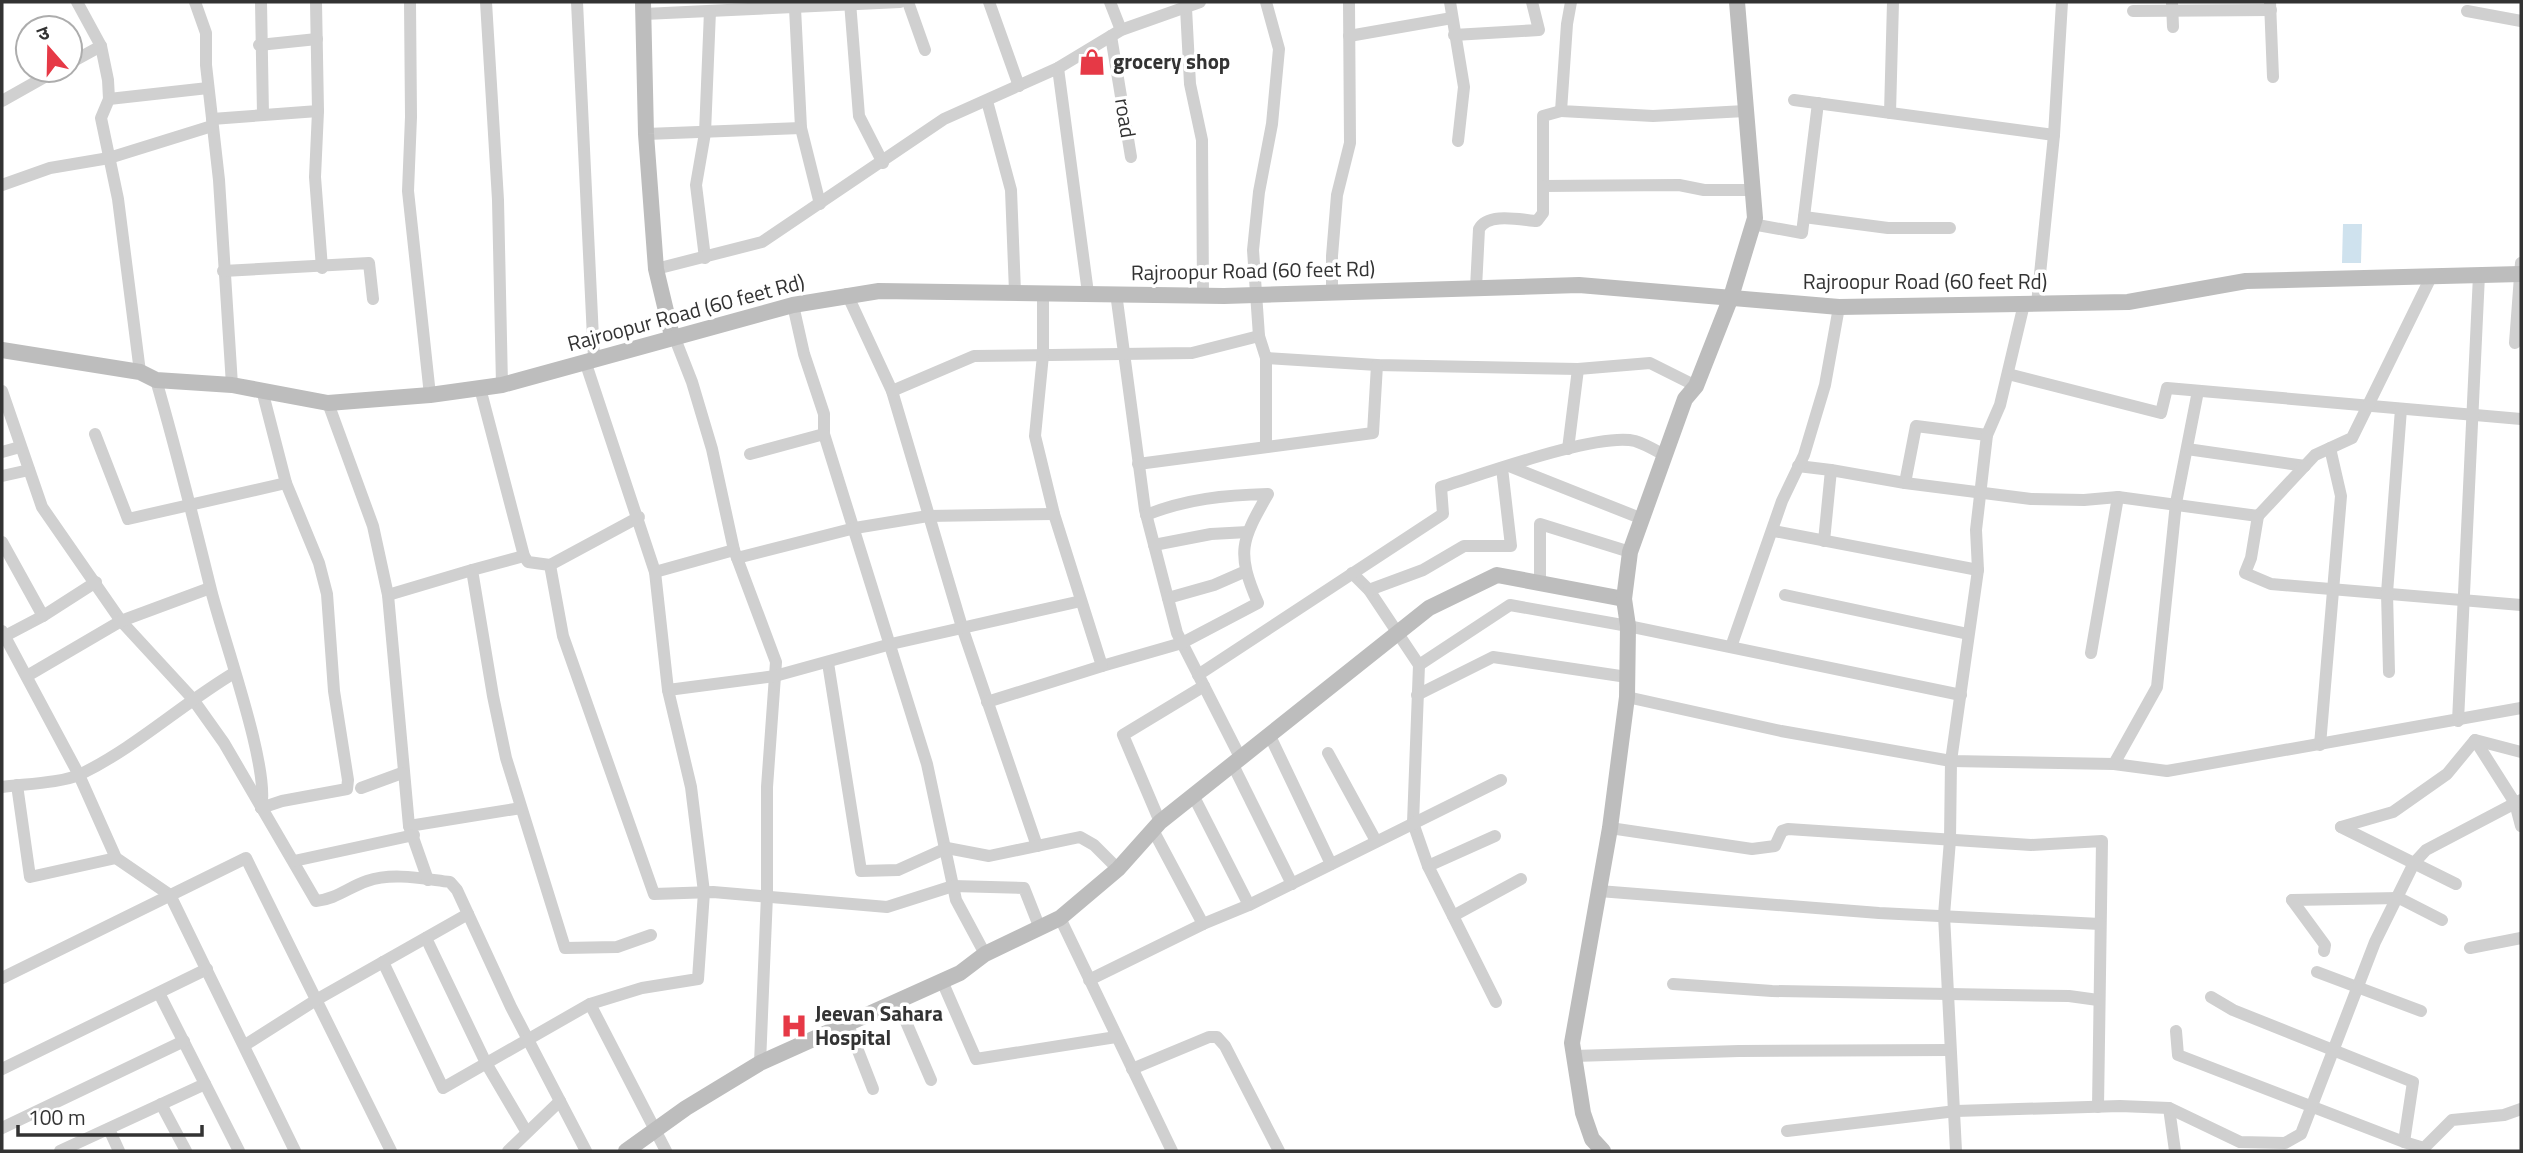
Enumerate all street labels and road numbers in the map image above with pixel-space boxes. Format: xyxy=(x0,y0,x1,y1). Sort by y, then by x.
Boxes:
street label: road xyxy=(1107,96,1145,140)
street label: Rajroopur Road (60 feet Rd) xyxy=(1130,252,1375,288)
street label: Rajroopur Road (60 feet Rd) xyxy=(564,265,808,359)
street label: Rajroopur Road (60 feet Rd) xyxy=(1803,265,2047,297)

